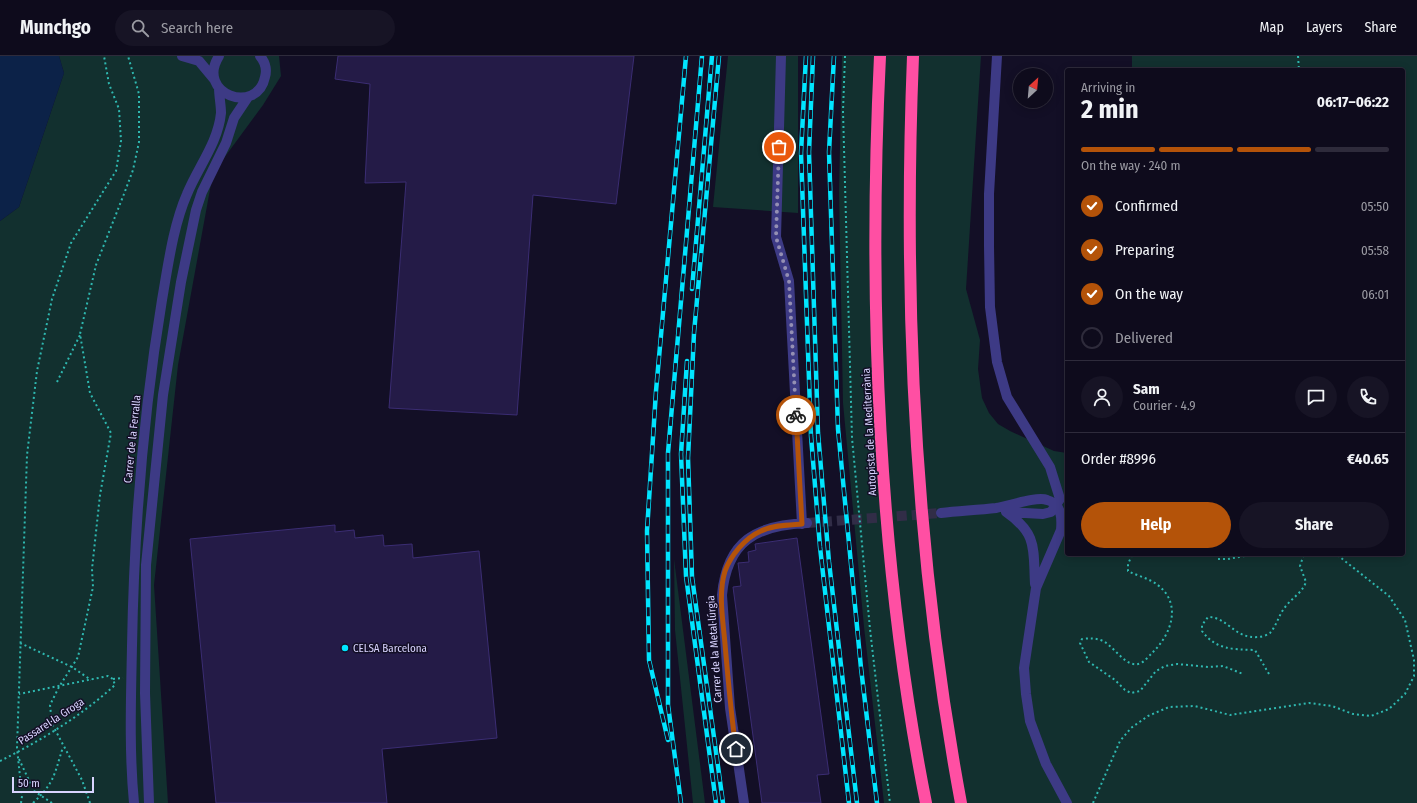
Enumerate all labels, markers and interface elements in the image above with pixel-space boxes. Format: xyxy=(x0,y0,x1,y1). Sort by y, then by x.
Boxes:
search box xyxy=(115,10,395,46)
text: Munchgo xyxy=(20,16,91,39)
icon: search xyxy=(129,17,151,39)
text: Search here xyxy=(161,19,233,37)
text: Map xyxy=(1260,19,1284,36)
text: Layers xyxy=(1306,19,1342,36)
text: Share xyxy=(1364,19,1397,36)
north arrow xyxy=(1013,68,1053,108)
map controls xyxy=(1013,68,1053,108)
text: Arriving in xyxy=(1081,80,1135,95)
text: 06:17–06:22 xyxy=(1317,93,1389,111)
text: 2 min xyxy=(1081,94,1139,125)
pin xyxy=(762,130,796,164)
icon: bag xyxy=(768,136,790,158)
text: On the way · 240 m xyxy=(1081,158,1180,173)
icon: check xyxy=(1081,195,1103,217)
text: Confirmed xyxy=(1115,197,1178,215)
text: 05:50 xyxy=(1361,199,1389,214)
icon: check xyxy=(1081,239,1103,261)
text: Preparing xyxy=(1115,241,1174,259)
text: 05:58 xyxy=(1361,243,1389,258)
icon: check xyxy=(1081,283,1103,305)
text: On the way xyxy=(1115,285,1183,303)
text: 06:01 xyxy=(1362,287,1389,302)
text: Delivered xyxy=(1115,329,1173,347)
street label: Autopista de la Mediterrània xyxy=(860,368,879,496)
button: person xyxy=(1081,376,1123,418)
button: chat xyxy=(1295,376,1337,418)
button: phone xyxy=(1347,376,1389,418)
text: Sam xyxy=(1133,380,1160,398)
street label: Carrer de la Ferralla xyxy=(121,394,144,484)
courier xyxy=(776,395,816,435)
text: Courier · 4.9 xyxy=(1133,398,1196,413)
icon: bike xyxy=(785,404,807,426)
text: Order #8996 xyxy=(1081,450,1156,468)
text: €40.65 xyxy=(1347,450,1389,468)
button: Help xyxy=(1081,502,1231,548)
button: Share xyxy=(1239,502,1389,548)
street label: Carrer de la Metal·lúrgia xyxy=(704,595,725,703)
place label: CELSA Barcelona xyxy=(353,642,427,655)
marker: CELSA Barcelona xyxy=(340,643,350,653)
street label: Passarel·la Groga xyxy=(16,695,87,748)
pin xyxy=(719,732,753,766)
icon: home xyxy=(725,738,747,760)
scale bar xyxy=(12,775,94,794)
text: 50 m xyxy=(18,777,40,790)

